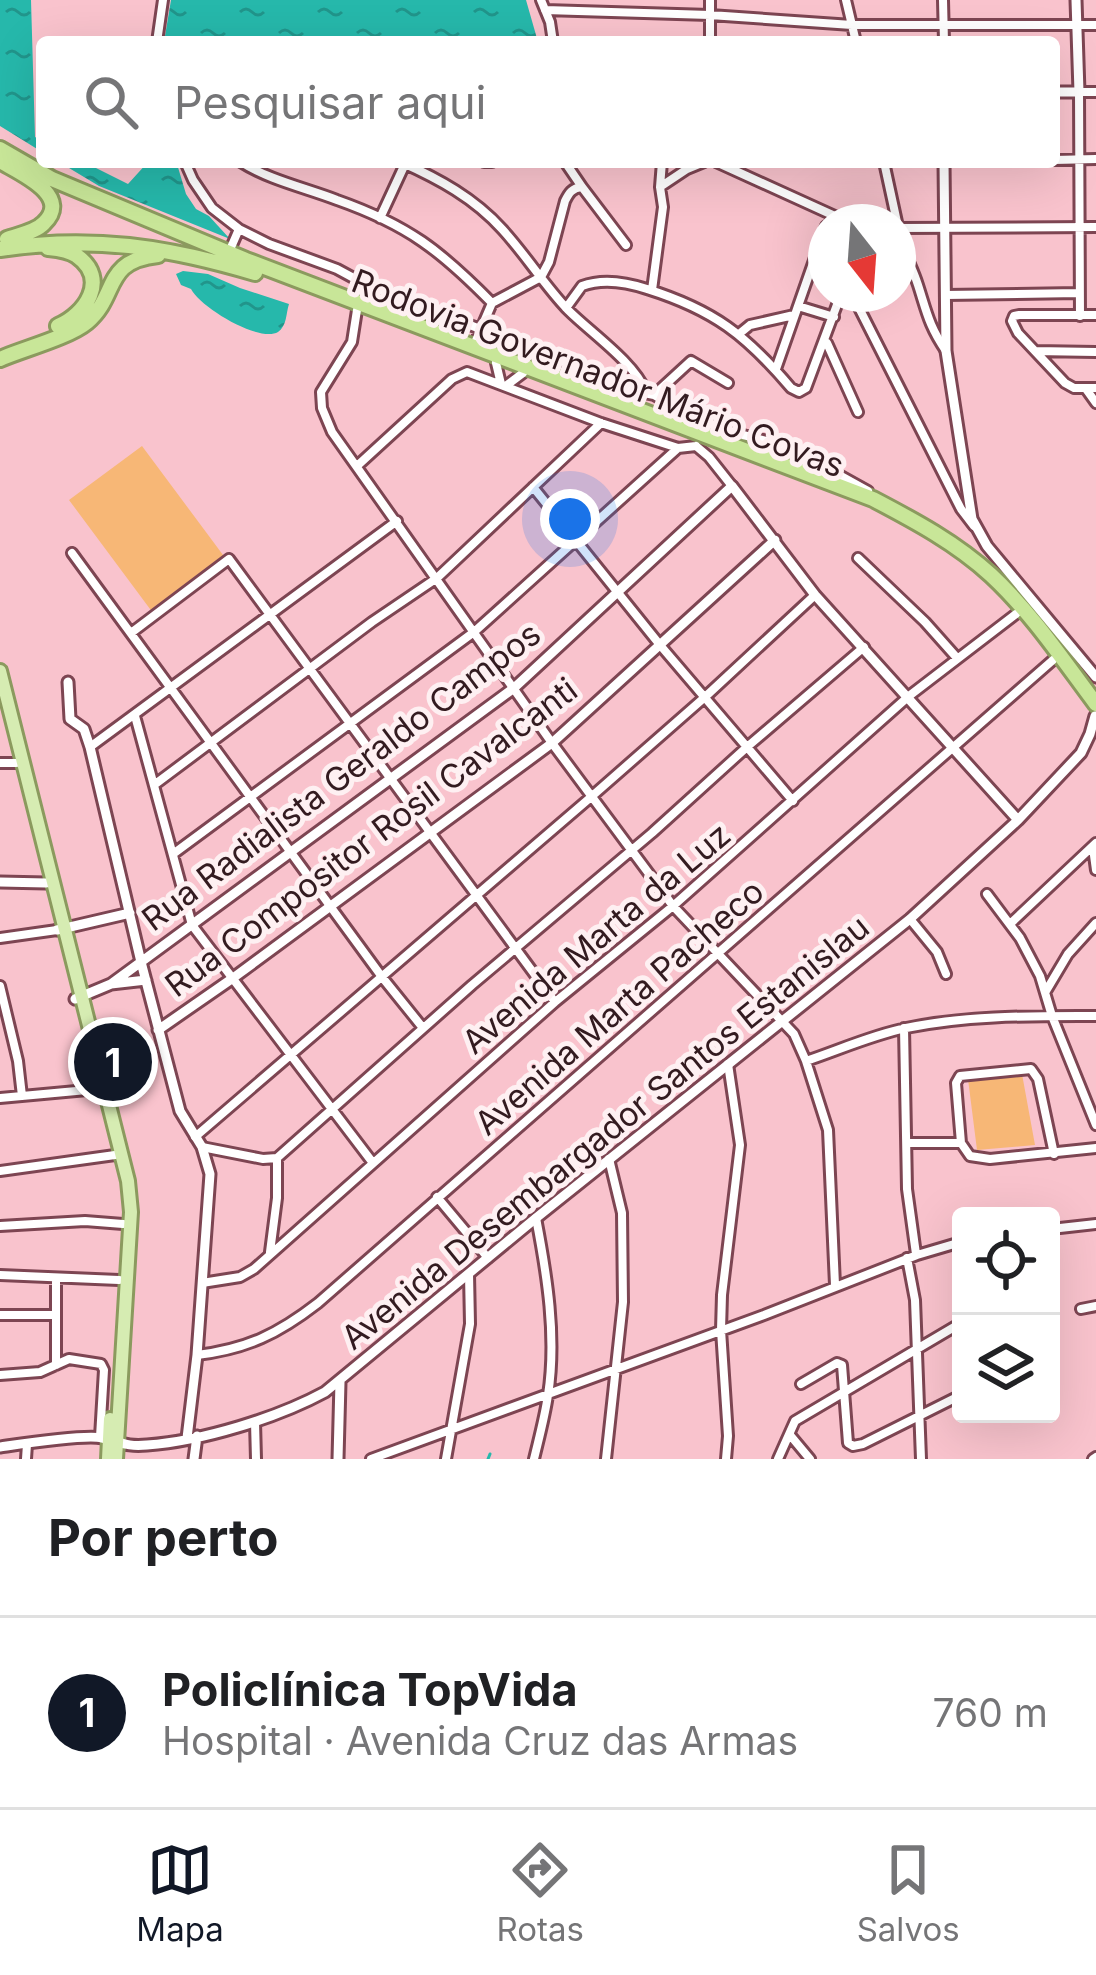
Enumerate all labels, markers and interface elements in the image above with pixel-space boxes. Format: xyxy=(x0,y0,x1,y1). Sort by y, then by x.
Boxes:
search box xyxy=(36,36,1060,168)
icon: search xyxy=(78,69,144,135)
text: Pesquisar aqui xyxy=(174,75,487,130)
north arrow xyxy=(808,204,916,312)
street label: Rodovia Governador Mário Covas xyxy=(346,260,850,486)
your location xyxy=(540,489,600,549)
street label: Rua Radialista Geraldo Campos xyxy=(134,613,548,939)
street label: Rua Compositor Rosil Cavalcanti xyxy=(157,669,585,1005)
street label: Avenida Marta da Luz xyxy=(454,814,738,1062)
street label: Avenida Marta Pacheco xyxy=(467,871,771,1143)
street label: Avenida Desembargador Santos Estanislau xyxy=(333,907,877,1357)
pin: 1 xyxy=(74,1017,152,1107)
map controls xyxy=(952,1207,1060,1423)
button: locate xyxy=(952,1207,1060,1315)
button: layers xyxy=(952,1315,1060,1423)
text: Por perto xyxy=(48,1507,279,1568)
text: Policlínica TopVida xyxy=(162,1662,578,1717)
text: 1 xyxy=(79,1689,95,1736)
text: 760 m xyxy=(933,1689,1048,1736)
text: Hospital · Avenida Cruz das Armas xyxy=(162,1717,798,1764)
tab: Mapa xyxy=(136,1837,224,1949)
tab: Rotas xyxy=(496,1837,584,1949)
tab: Salvos xyxy=(857,1837,960,1949)

